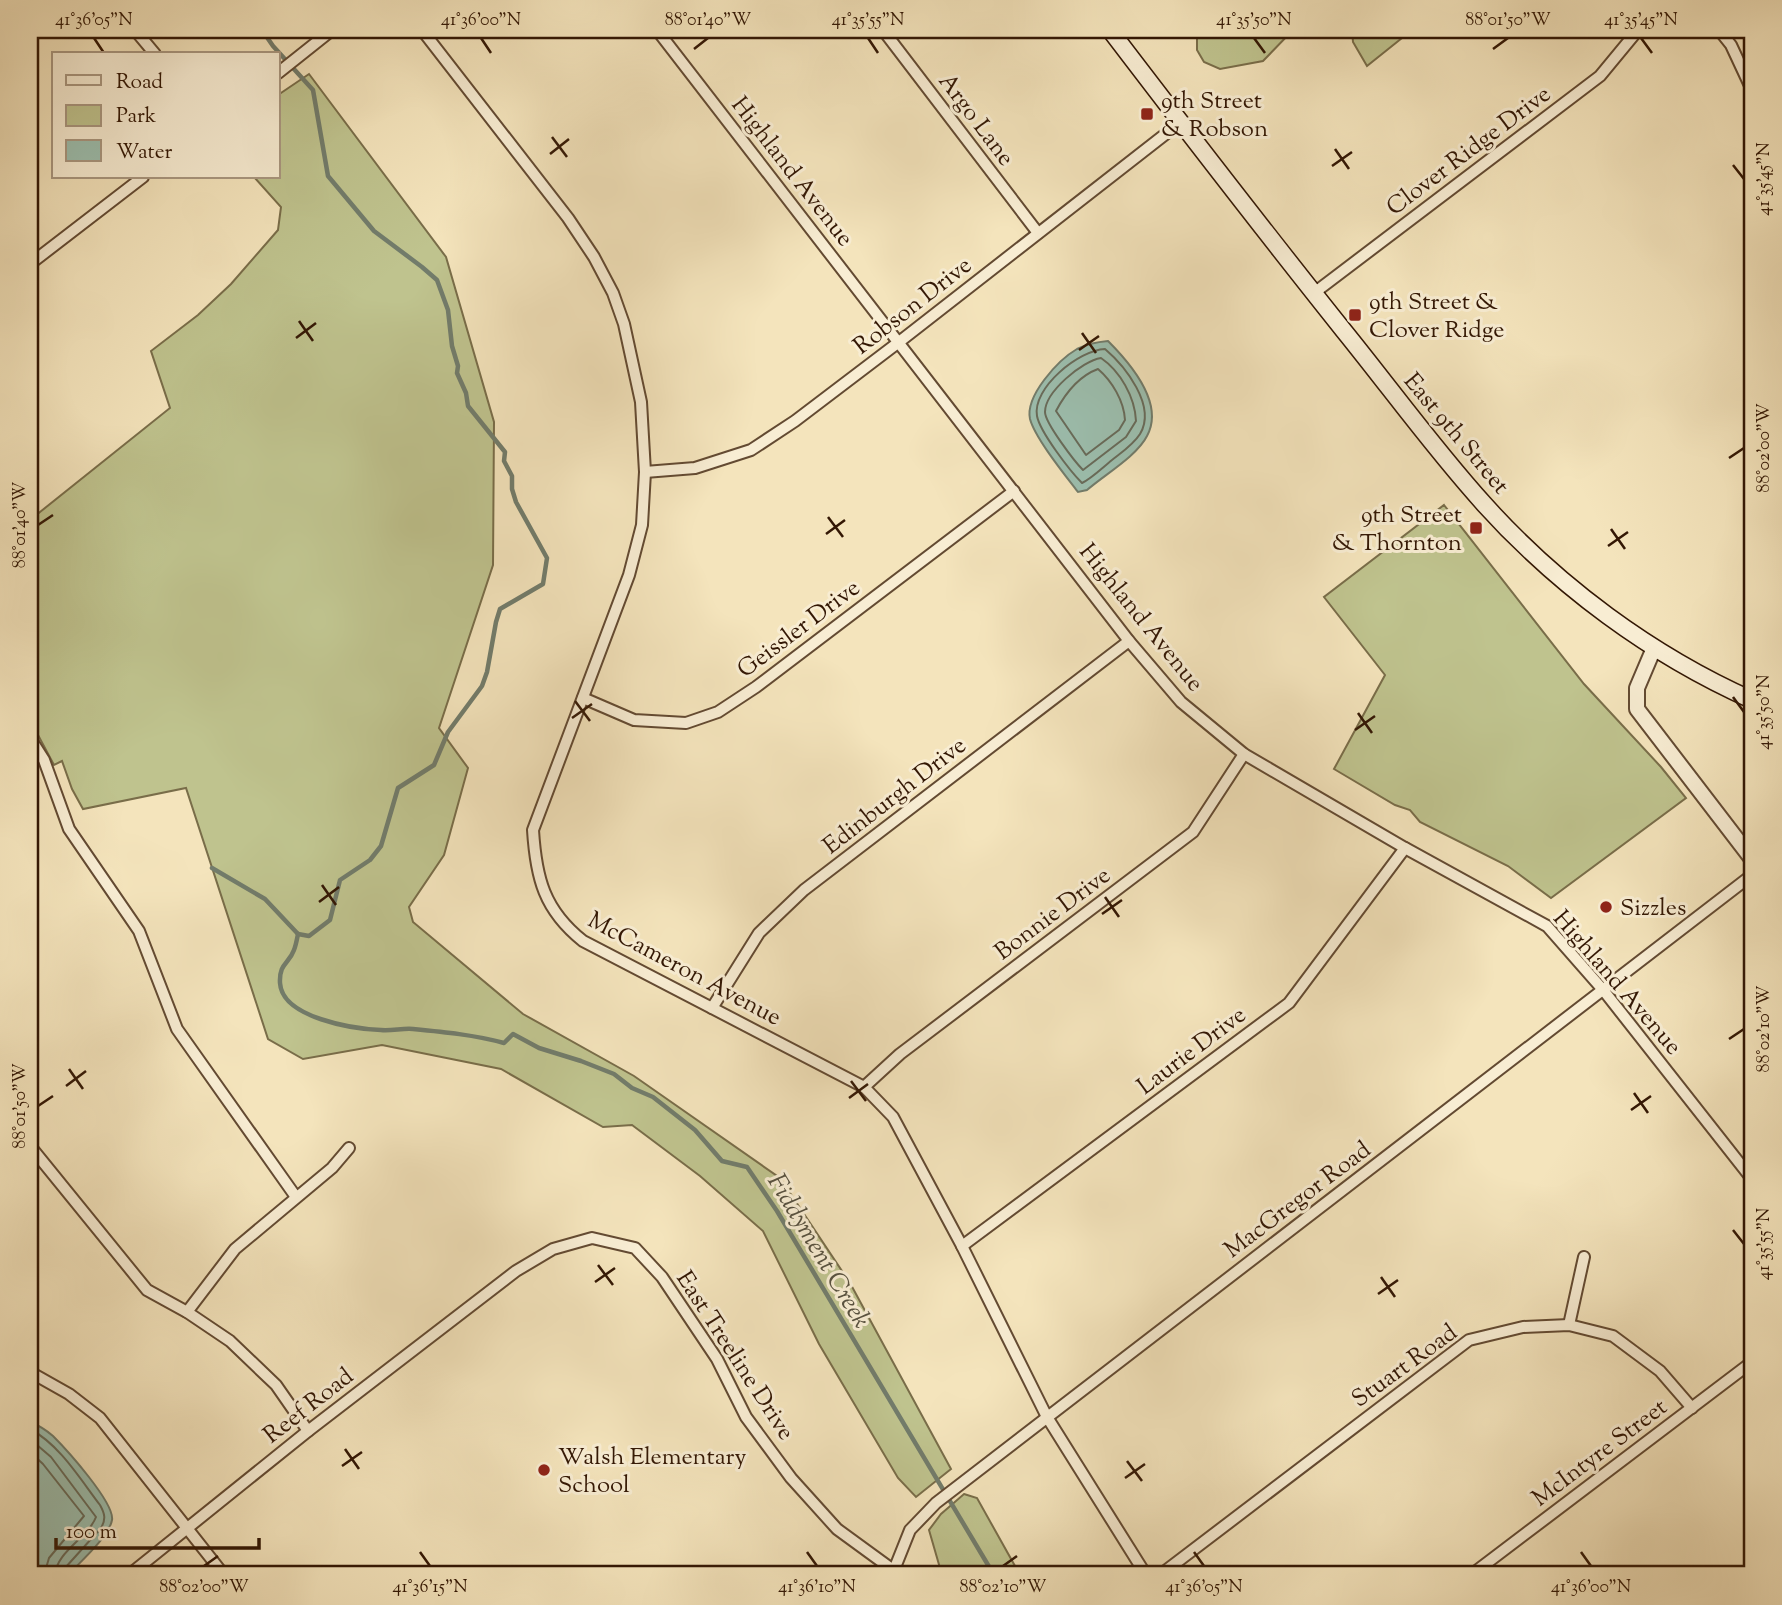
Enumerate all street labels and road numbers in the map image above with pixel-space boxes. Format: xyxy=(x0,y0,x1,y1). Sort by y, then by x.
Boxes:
street label: Argo Lane xyxy=(929,67,1022,174)
street label: Clover Ridge Drive xyxy=(1380,78,1559,225)
street label: Highland Avenue xyxy=(722,90,861,254)
street label: Robson Drive xyxy=(847,249,980,364)
street label: East 9th Street xyxy=(1394,366,1516,502)
street label: Highland Avenue xyxy=(1070,537,1211,700)
street label: Geissler Drive xyxy=(731,572,868,687)
street label: Edinburgh Drive xyxy=(816,730,974,863)
street label: Bonnie Drive xyxy=(988,860,1118,970)
street label: Highland Avenue xyxy=(1544,903,1689,1063)
street label: McCameron Avenue xyxy=(581,904,787,1035)
street label: Laurie Drive xyxy=(1131,999,1254,1104)
street label: MacGregor Road xyxy=(1218,1134,1379,1267)
street label: East Treeline Drive xyxy=(667,1265,802,1447)
street label: Stuart Road xyxy=(1345,1316,1465,1417)
street label: Reef Road xyxy=(257,1360,362,1453)
street label: McIntyre Street xyxy=(1525,1391,1675,1516)

